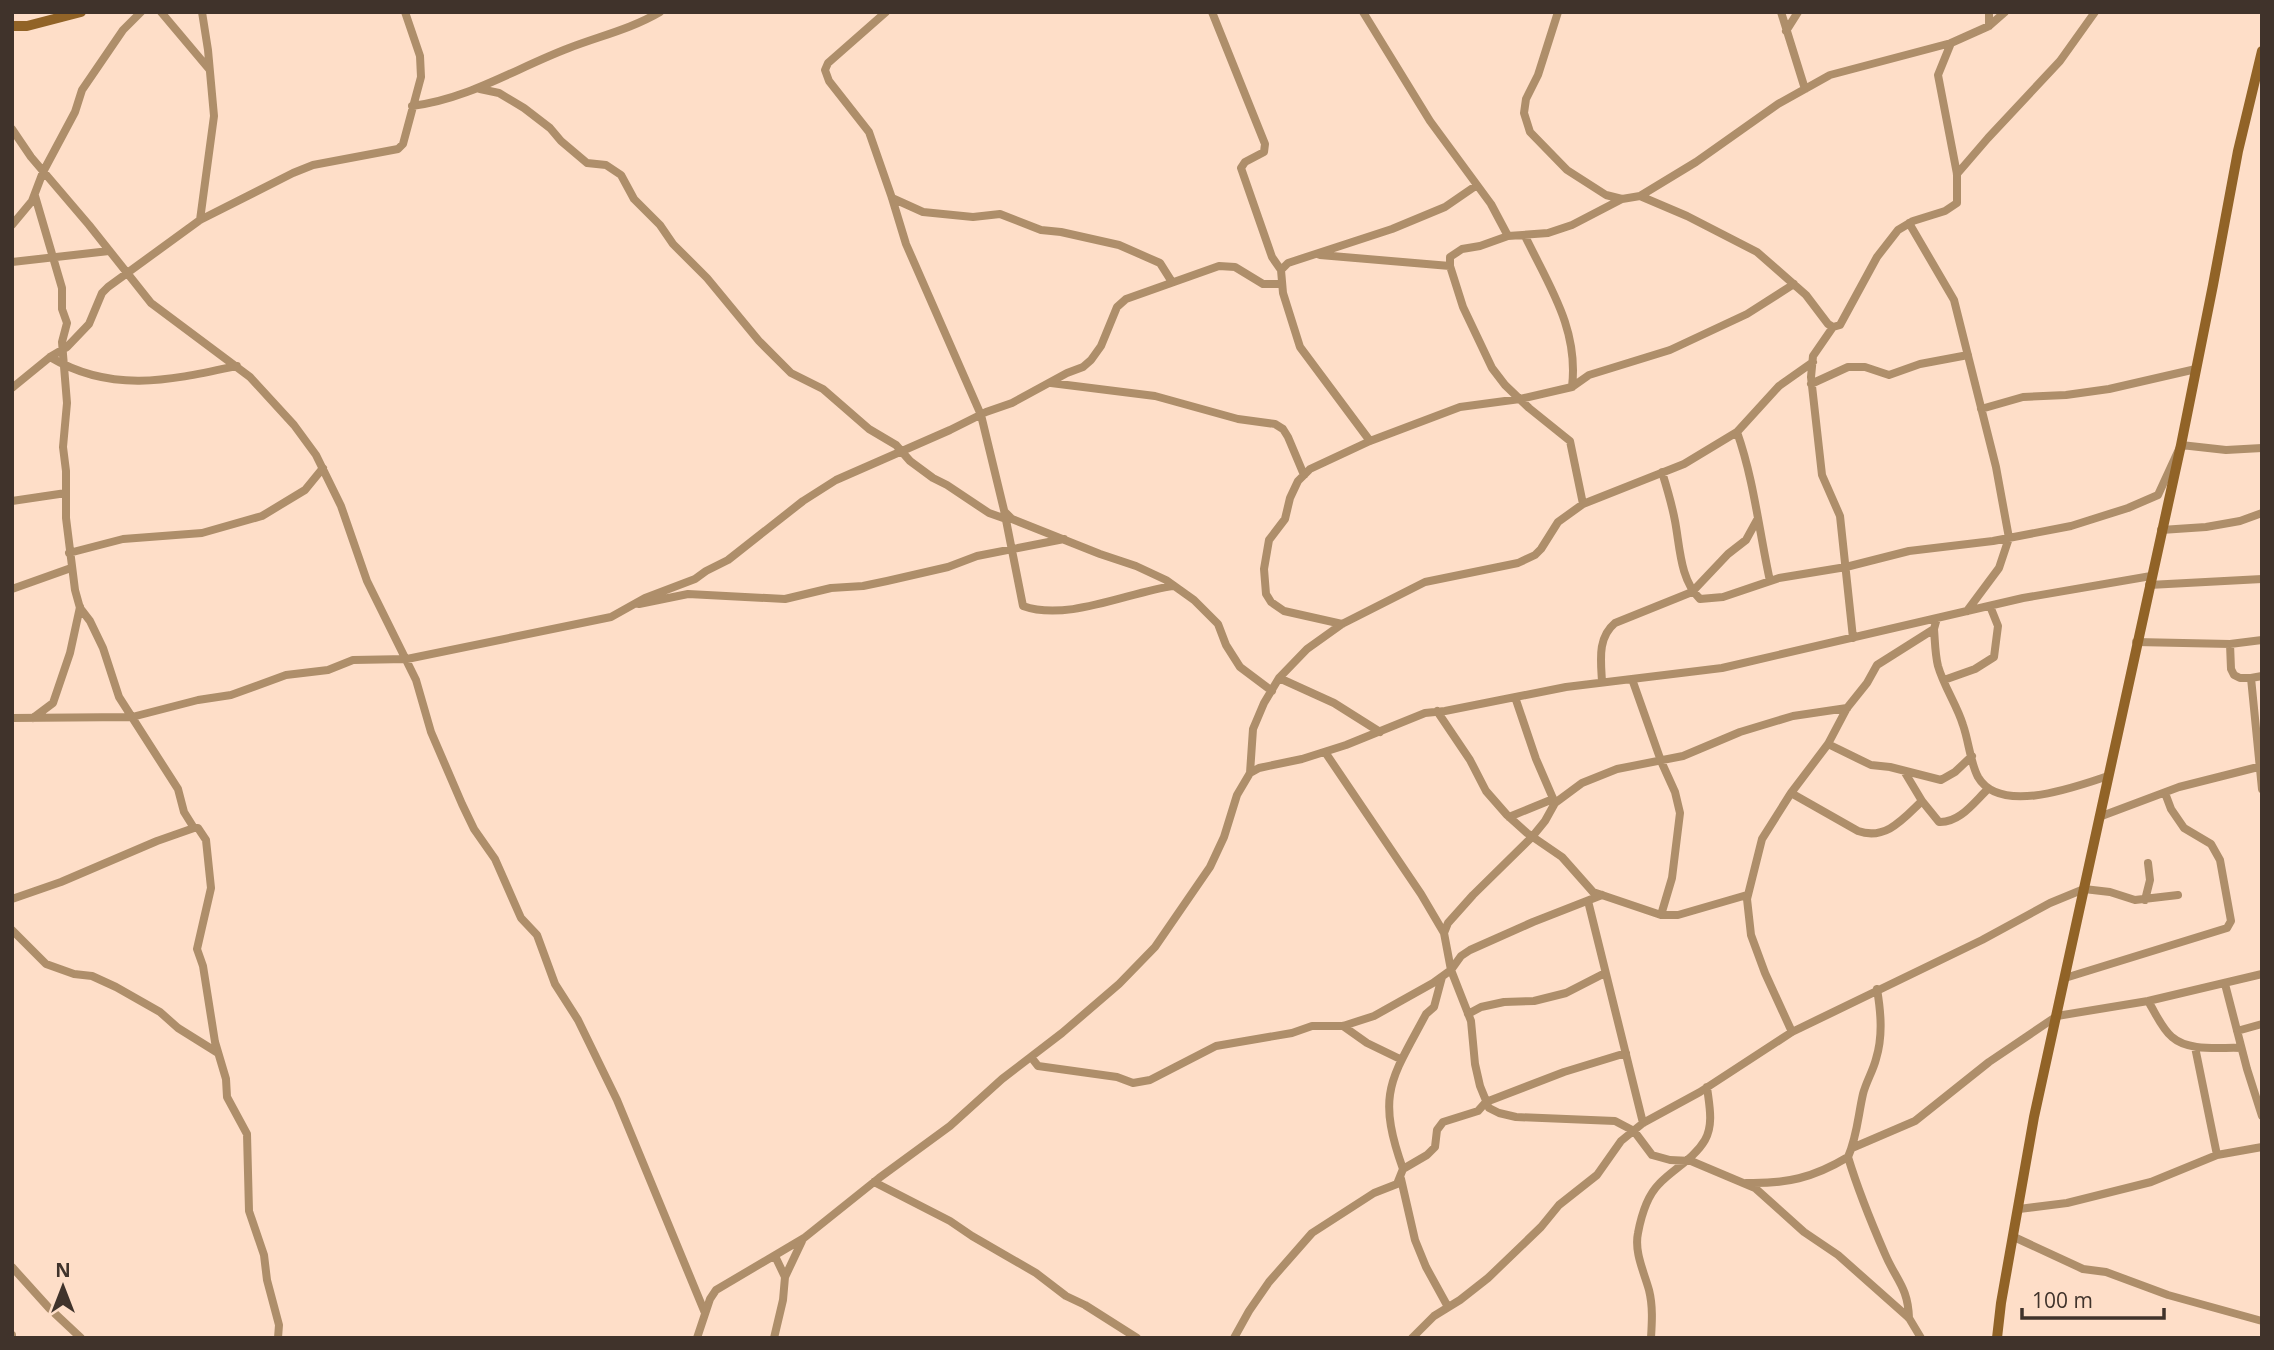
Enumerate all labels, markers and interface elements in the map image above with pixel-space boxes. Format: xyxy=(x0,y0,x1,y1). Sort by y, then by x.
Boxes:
north arrow xyxy=(28,1252,98,1322)
text: N xyxy=(55,1257,71,1283)
scale bar xyxy=(2022,1276,2164,1320)
text: 100 m xyxy=(2032,1286,2093,1314)

